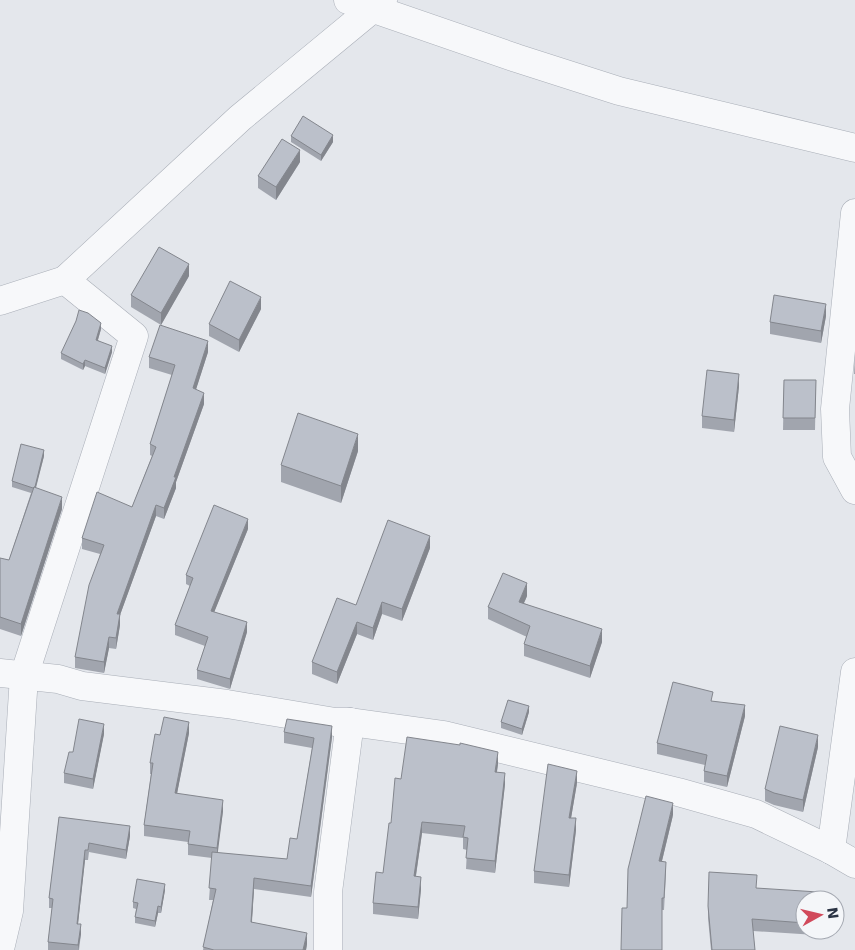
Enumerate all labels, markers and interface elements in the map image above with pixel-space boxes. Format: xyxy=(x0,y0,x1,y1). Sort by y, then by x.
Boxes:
north arrow xyxy=(795,890,845,940)
text: N xyxy=(824,906,842,920)

